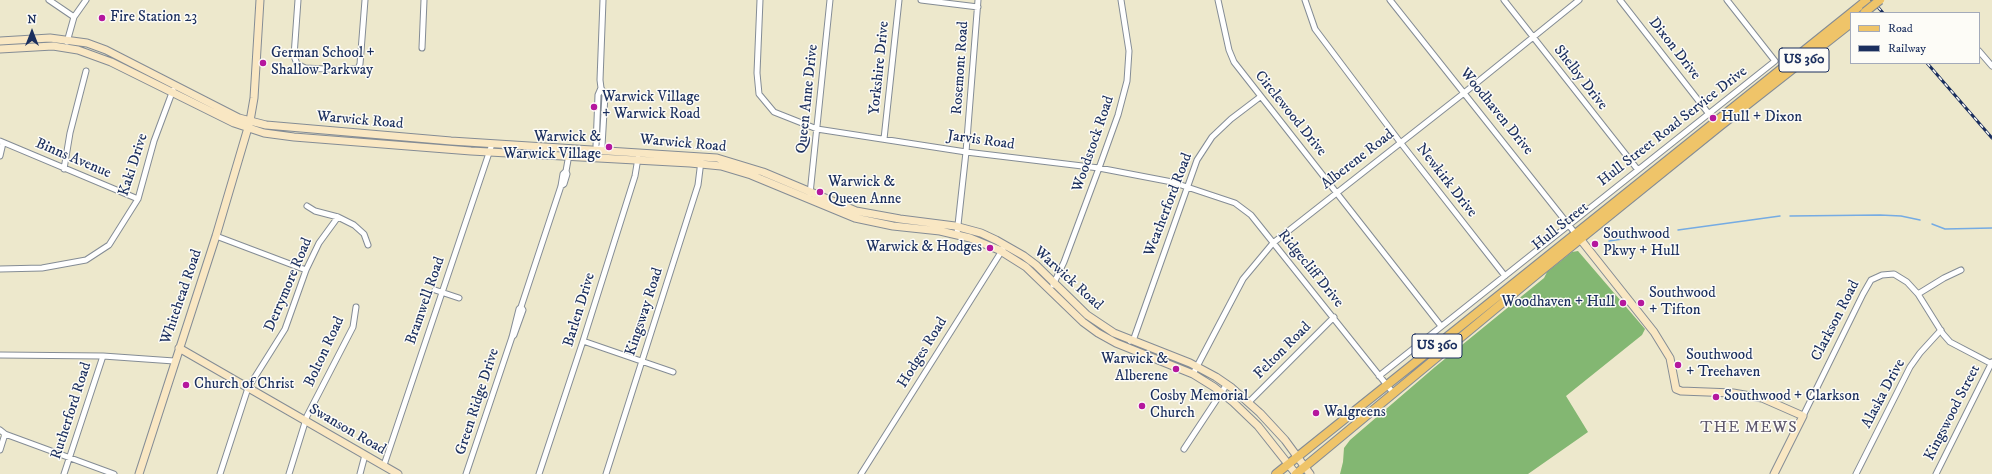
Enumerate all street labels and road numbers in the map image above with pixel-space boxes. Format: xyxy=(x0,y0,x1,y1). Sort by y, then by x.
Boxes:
street label: Dixon Drive xyxy=(1644,14,1704,84)
street label: Yorkshire Drive xyxy=(866,20,894,116)
street label: Rosemont Road xyxy=(949,21,973,115)
street label: Shelby Drive xyxy=(1549,42,1611,114)
street label: Queen Anne Drive xyxy=(793,43,823,155)
road number: US 360 xyxy=(1779,48,1829,72)
street label: Hull Street Road Service Drive xyxy=(1595,63,1751,191)
street label: Woodhaven Drive xyxy=(1455,65,1537,159)
street label: Circlewood Drive xyxy=(1250,68,1330,160)
street label: Woodstock Road xyxy=(1069,94,1119,194)
street label: Warwick Road xyxy=(316,108,404,134)
street label: Alberene Road xyxy=(1318,126,1398,194)
street label: Jarvis Road xyxy=(946,127,1016,155)
street label: Kaki Drive xyxy=(115,131,153,199)
street label: Warwick Road xyxy=(639,131,727,157)
street label: Binns Avenue xyxy=(32,135,114,183)
street label: Newkirk Drive xyxy=(1412,141,1480,221)
street label: Weatherford Road xyxy=(1141,151,1197,259)
street label: Hull Street xyxy=(1529,199,1593,255)
street label: Ridgecliff Drive xyxy=(1273,227,1347,311)
street label: Derrymore Road xyxy=(261,235,317,335)
street label: Warwick Road xyxy=(1030,243,1106,315)
street label: Whitehead Road xyxy=(157,247,207,347)
street label: Bramwell Road xyxy=(403,255,449,347)
street label: Kingsway Road xyxy=(622,266,668,358)
street label: Barlen Drive xyxy=(560,271,600,349)
street label: Clarkson Road xyxy=(1808,278,1864,364)
street label: Bolton Road xyxy=(301,314,349,390)
street label: Hodges Road xyxy=(894,314,952,392)
street label: Felton Road xyxy=(1251,319,1315,383)
road number: US 360 xyxy=(1412,334,1462,358)
street label: Green Ridge Drive xyxy=(452,346,504,458)
street label: Alaska Drive xyxy=(1858,356,1910,432)
street label: Rutherford Road xyxy=(48,360,96,462)
street label: Kingswood Street xyxy=(1921,362,1985,464)
street label: Swanson Road xyxy=(305,401,389,459)

